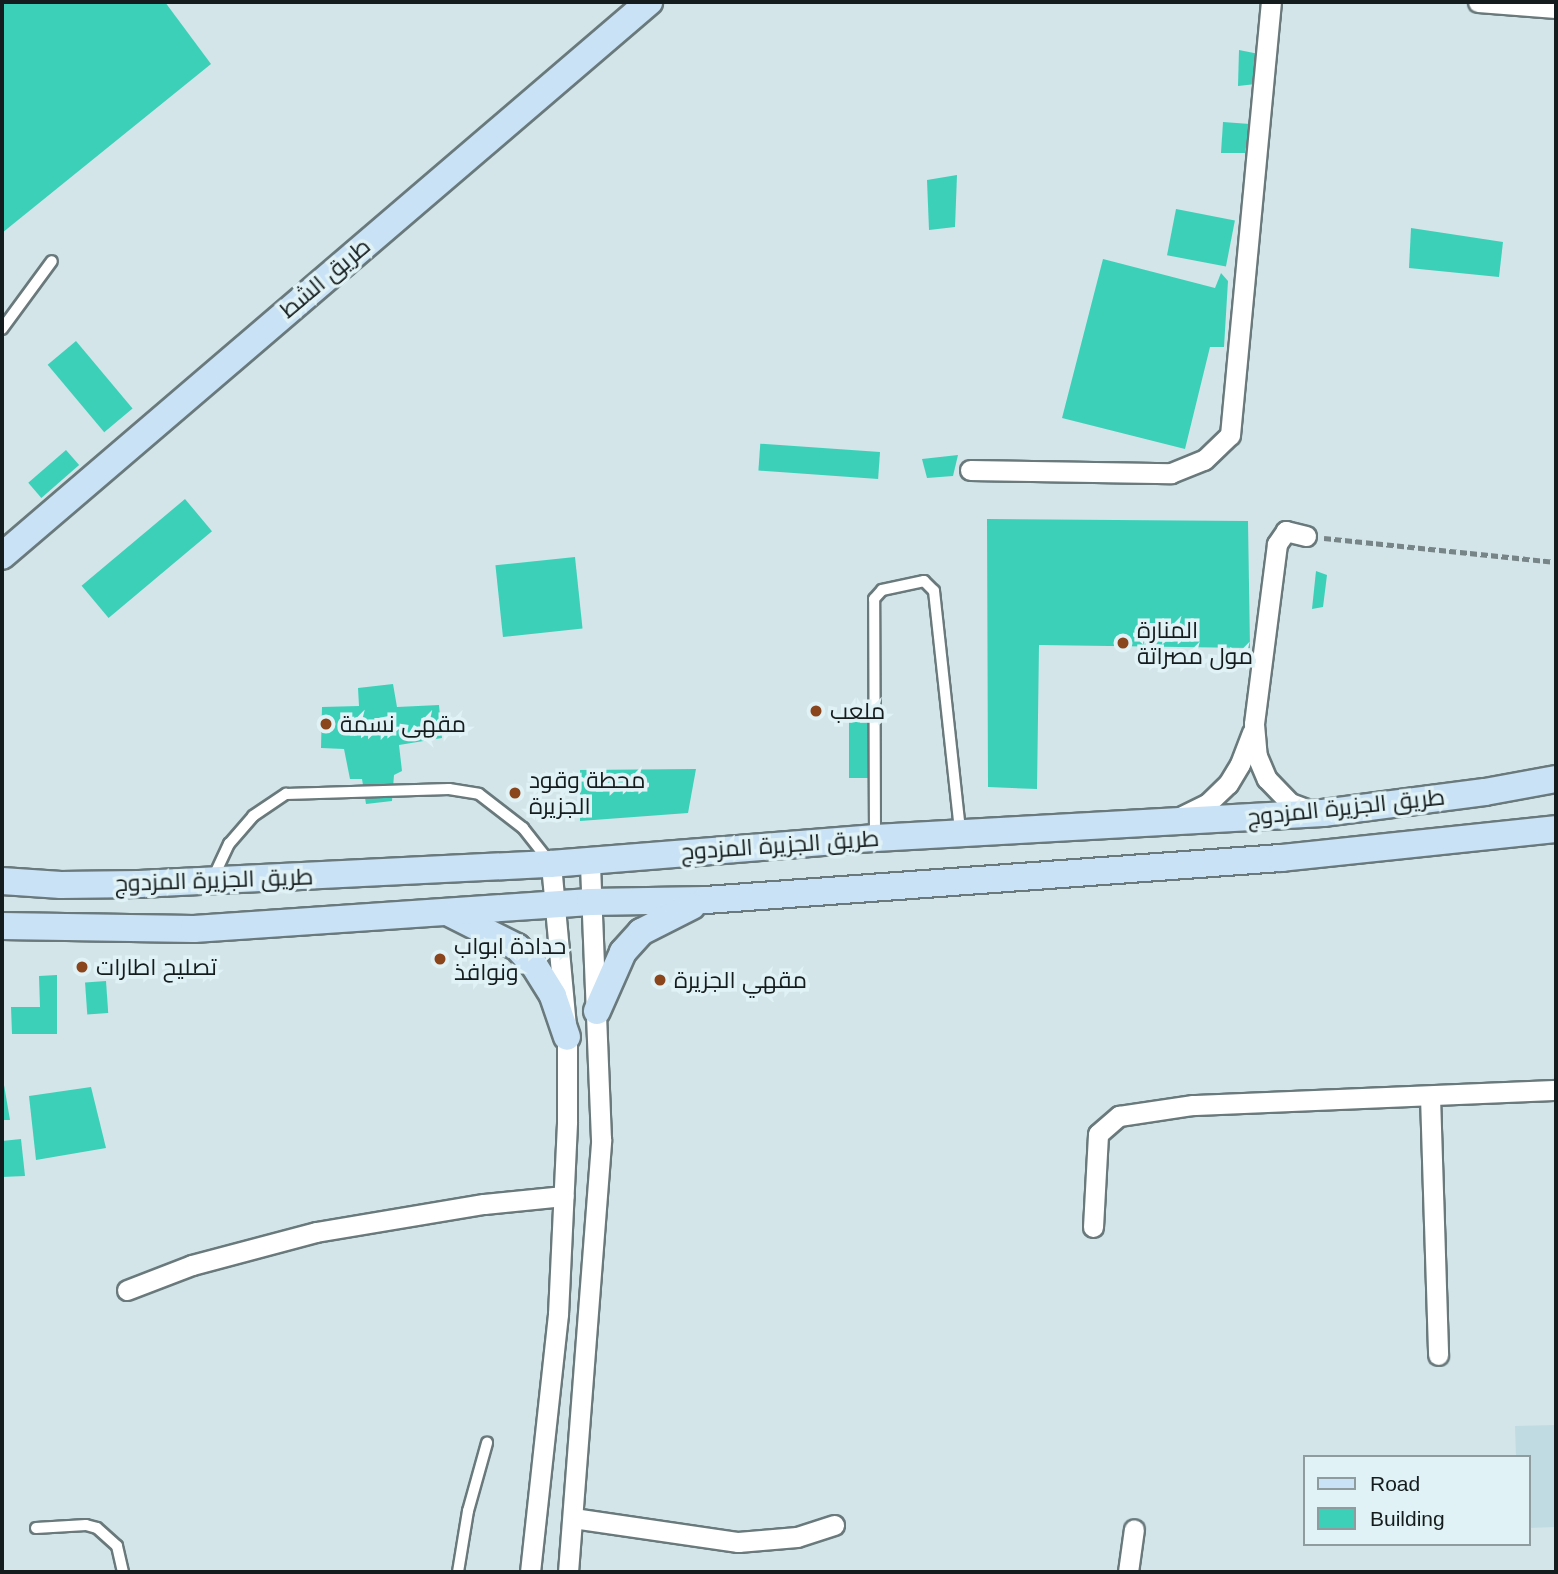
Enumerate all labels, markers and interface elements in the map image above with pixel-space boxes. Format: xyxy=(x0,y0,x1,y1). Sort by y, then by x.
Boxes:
street label: طريق الشط xyxy=(274,232,376,324)
place label: المنارة مول مصراتة xyxy=(1137,616,1253,670)
marker: المنارة مول مصراتة xyxy=(1115,635,1131,651)
place label: ملعب xyxy=(830,697,885,725)
marker: ملعب xyxy=(808,703,824,719)
place label: مقهى نسمة xyxy=(340,710,466,738)
marker: مقهى نسمة xyxy=(318,716,334,732)
place label: محطة وقود الجزيرة xyxy=(529,766,645,820)
street label: طريق الجزيرة المزدوج xyxy=(1246,783,1446,831)
marker: محطة وقود الجزيرة xyxy=(507,785,523,801)
street label: طريق الجزيرة المزدوج xyxy=(680,824,880,866)
street label: طريق الجزيرة المزدوج xyxy=(114,863,314,897)
place label: حدادة ابواب ونوافذ xyxy=(454,932,566,986)
marker: حدادة ابواب ونوافذ xyxy=(432,951,448,967)
place label: تصليح اطارات xyxy=(96,953,217,981)
marker: تصليح اطارات xyxy=(74,959,90,975)
place label: مقهي الجزيرة xyxy=(674,966,807,994)
marker: مقهي الجزيرة xyxy=(652,972,668,988)
legend xyxy=(1302,1455,1530,1546)
text: Road xyxy=(1370,1472,1420,1495)
text: Building xyxy=(1370,1507,1445,1530)

